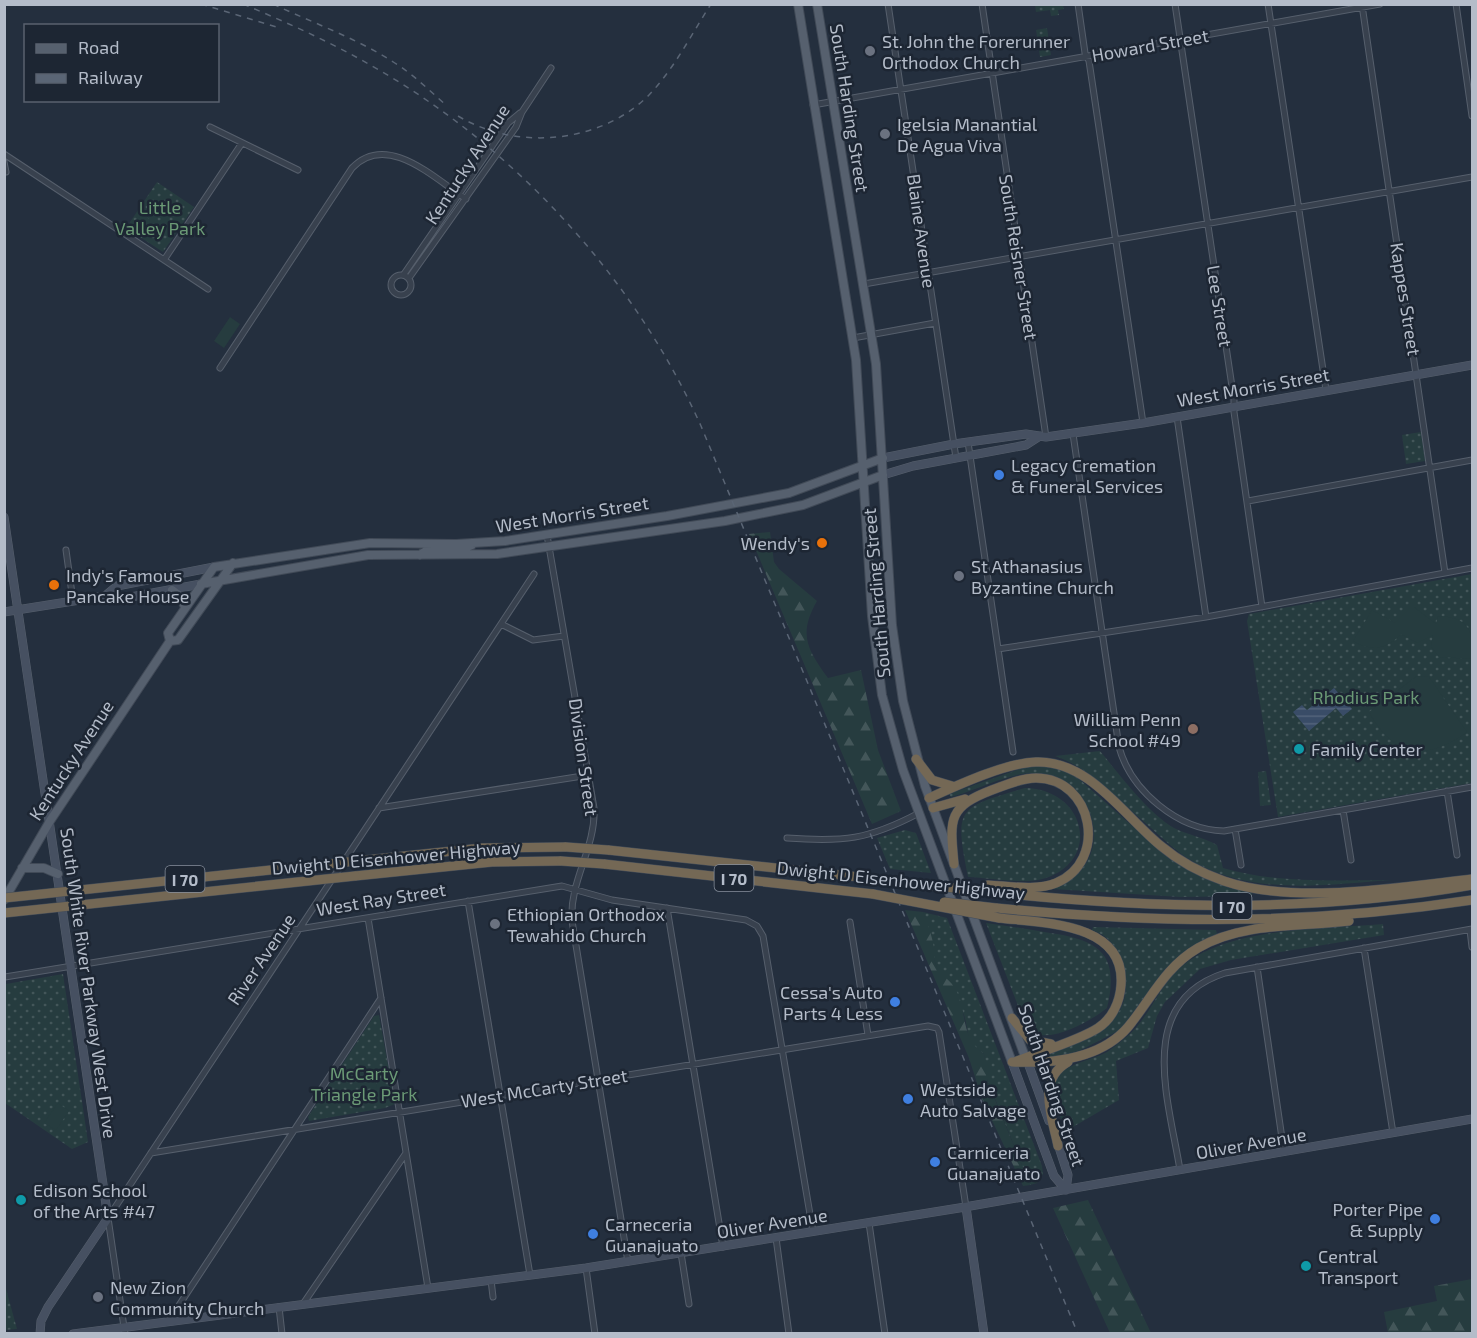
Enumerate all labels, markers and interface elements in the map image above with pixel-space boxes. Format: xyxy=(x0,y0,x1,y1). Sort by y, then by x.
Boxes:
street label: South Harding Street xyxy=(826,22,874,194)
legend xyxy=(24,24,219,102)
street label: Howard Street xyxy=(1090,24,1210,66)
place label: St. John the Forerunner Orthodox Church xyxy=(882,30,1070,73)
text: Road xyxy=(78,36,119,58)
marker: St. John the Forerunner Orthodox Church xyxy=(863,44,877,58)
text: Railway xyxy=(78,66,143,88)
street label: Kentucky Avenue xyxy=(420,100,514,228)
place label: Igelsia Manantial De Agua Viva xyxy=(897,113,1038,156)
marker: Igelsia Manantial De Agua Viva xyxy=(878,127,892,141)
street label: Blaine Avenue xyxy=(903,173,941,289)
street label: South Reisner Street xyxy=(995,173,1043,341)
park label: Little Valley Park xyxy=(115,196,205,239)
street label: Kappes Street xyxy=(1386,241,1426,357)
street label: Lee Street xyxy=(1203,263,1237,349)
street label: West Morris Street xyxy=(1175,363,1331,411)
place label: Legacy Cremation & Funeral Services xyxy=(1011,454,1163,497)
marker: Legacy Cremation & Funeral Services xyxy=(992,468,1006,482)
street label: West Morris Street xyxy=(494,491,650,537)
street label: South Harding Street xyxy=(858,507,894,679)
place label: Wendy's xyxy=(740,532,810,554)
marker: Wendy's xyxy=(815,536,829,550)
place label: St Athanasius Byzantine Church xyxy=(971,555,1114,598)
place label: Indy's Famous Pancake House xyxy=(66,564,189,607)
marker: St Athanasius Byzantine Church xyxy=(952,569,966,583)
marker: Indy's Famous Pancake House xyxy=(47,578,61,592)
park label: Rhodius Park xyxy=(1313,686,1419,708)
street label: Kentucky Avenue xyxy=(24,696,118,824)
street label: Division Street xyxy=(565,697,603,817)
place label: William Penn School #49 xyxy=(1074,708,1181,751)
marker: William Penn School #49 xyxy=(1186,722,1200,736)
place label: Family Center xyxy=(1311,738,1423,760)
marker: Family Center xyxy=(1292,742,1306,756)
street label: South White River Parkway West Drive xyxy=(56,826,122,1140)
street label: Dwight D Eisenhower Highway xyxy=(271,835,522,879)
street label: Dwight D Eisenhower Highway xyxy=(776,856,1027,904)
road number: I 70 xyxy=(714,865,754,891)
road number: I 70 xyxy=(166,866,204,892)
street label: West Ray Street xyxy=(315,878,447,920)
road number: I 70 xyxy=(1212,893,1252,919)
place label: Ethiopian Orthodox Tewahido Church xyxy=(507,903,665,946)
street label: River Avenue xyxy=(222,909,300,1009)
marker: Ethiopian Orthodox Tewahido Church xyxy=(488,917,502,931)
place label: Cessa's Auto Parts 4 Less xyxy=(780,981,883,1024)
marker: Cessa's Auto Parts 4 Less xyxy=(888,995,902,1009)
street label: South Harding Street xyxy=(1014,1001,1090,1169)
park label: McCarty Triangle Park xyxy=(311,1062,417,1105)
street label: West McCarty Street xyxy=(459,1064,629,1112)
place label: Westside Auto Salvage xyxy=(920,1078,1026,1121)
marker: Westside Auto Salvage xyxy=(901,1092,915,1106)
street label: Oliver Avenue xyxy=(1194,1122,1308,1164)
place label: Carniceria Guanajuato xyxy=(947,1141,1041,1184)
marker: Carniceria Guanajuato xyxy=(928,1155,942,1169)
place label: Edison School of the Arts #47 xyxy=(33,1179,155,1222)
marker: Edison School of the Arts #47 xyxy=(14,1193,28,1207)
place label: Porter Pipe & Supply xyxy=(1332,1198,1423,1241)
street label: Oliver Avenue xyxy=(715,1203,829,1243)
marker: Porter Pipe & Supply xyxy=(1428,1212,1442,1226)
place label: Carneceria Guanajuato xyxy=(605,1213,699,1256)
marker: Carneceria Guanajuato xyxy=(586,1227,600,1241)
place label: Central Transport xyxy=(1318,1245,1398,1288)
marker: Central Transport xyxy=(1299,1259,1313,1273)
place label: New Zion Community Church xyxy=(110,1276,264,1319)
marker: New Zion Community Church xyxy=(91,1290,105,1304)

